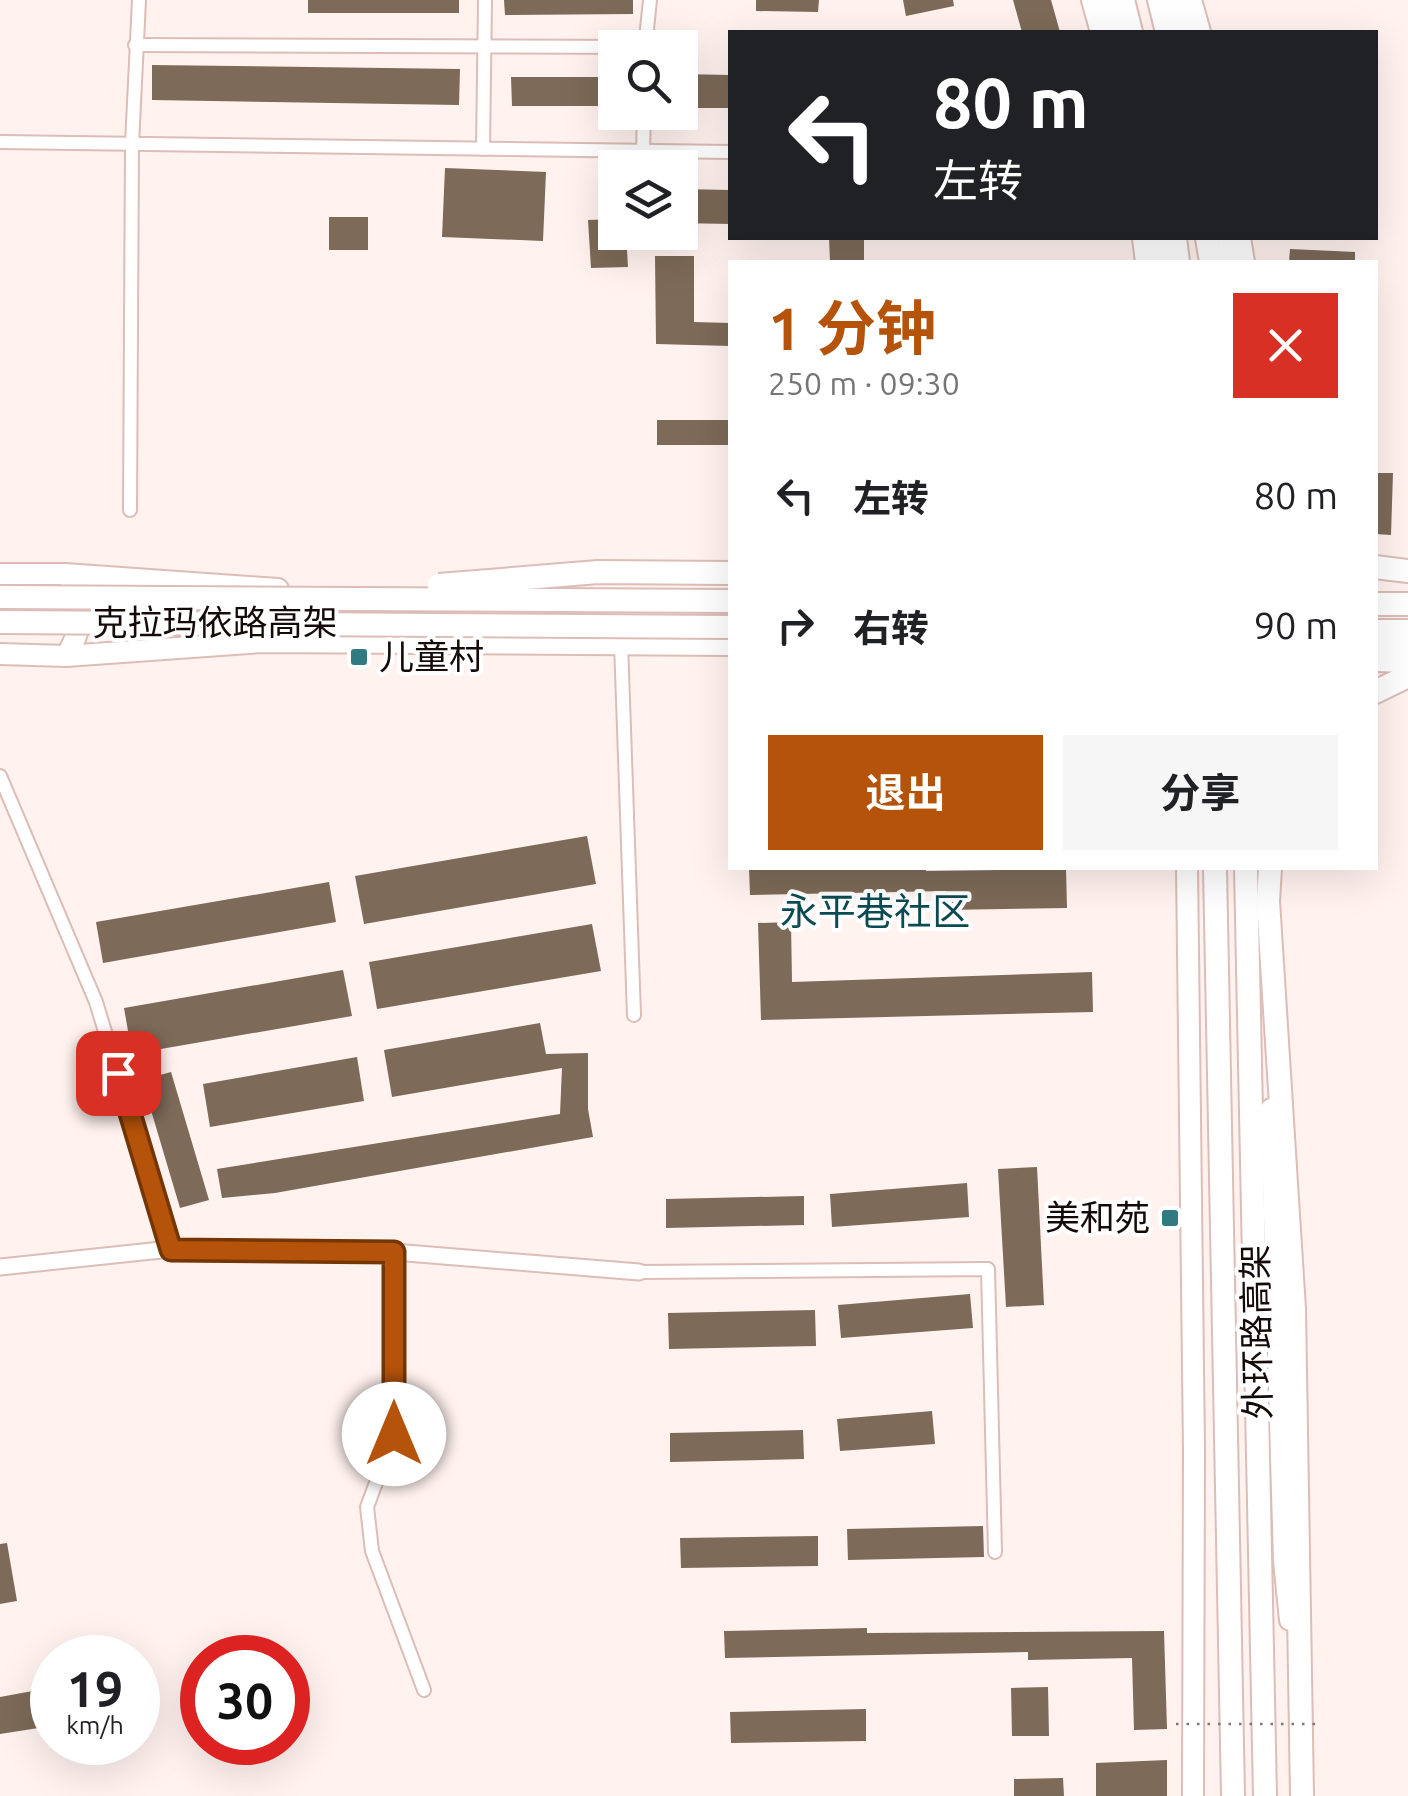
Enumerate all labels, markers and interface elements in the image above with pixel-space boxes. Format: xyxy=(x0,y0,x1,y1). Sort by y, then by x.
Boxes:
map controls xyxy=(598,30,698,250)
button: search xyxy=(598,30,698,130)
text: 80 m xyxy=(933,63,1089,141)
icon: left xyxy=(768,70,898,200)
button: layers xyxy=(598,150,698,250)
text: 左转 xyxy=(933,155,1023,206)
button: close xyxy=(1233,293,1338,398)
text: 1 分钟 xyxy=(768,294,936,361)
text: 250 m · 09:30 xyxy=(768,365,960,401)
icon: left xyxy=(768,468,823,523)
text: 80 m xyxy=(1254,474,1338,516)
text: 左转 xyxy=(853,477,929,519)
icon: right xyxy=(768,598,823,653)
street label: 克拉玛依路高架 xyxy=(92,602,338,642)
text: 90 m xyxy=(1254,604,1338,646)
text: 右转 xyxy=(853,607,929,649)
place label: 儿童村 xyxy=(379,636,484,676)
marker: 儿童村 xyxy=(348,646,370,668)
button: 退出 xyxy=(768,735,1043,850)
button: 分享 xyxy=(1063,735,1338,850)
district label: 永平巷社区 xyxy=(780,890,970,932)
pin xyxy=(76,1031,161,1116)
icon: arrive xyxy=(91,1046,146,1101)
place label: 美和苑 xyxy=(1045,1197,1150,1237)
marker: 美和苑 xyxy=(1159,1207,1181,1229)
street label: 外环路高架 xyxy=(1234,1244,1278,1420)
position arrow xyxy=(342,1382,446,1486)
speed limit sign: 30 xyxy=(180,1635,310,1765)
text: 19 xyxy=(67,1660,123,1716)
text: km/h xyxy=(66,1711,124,1739)

